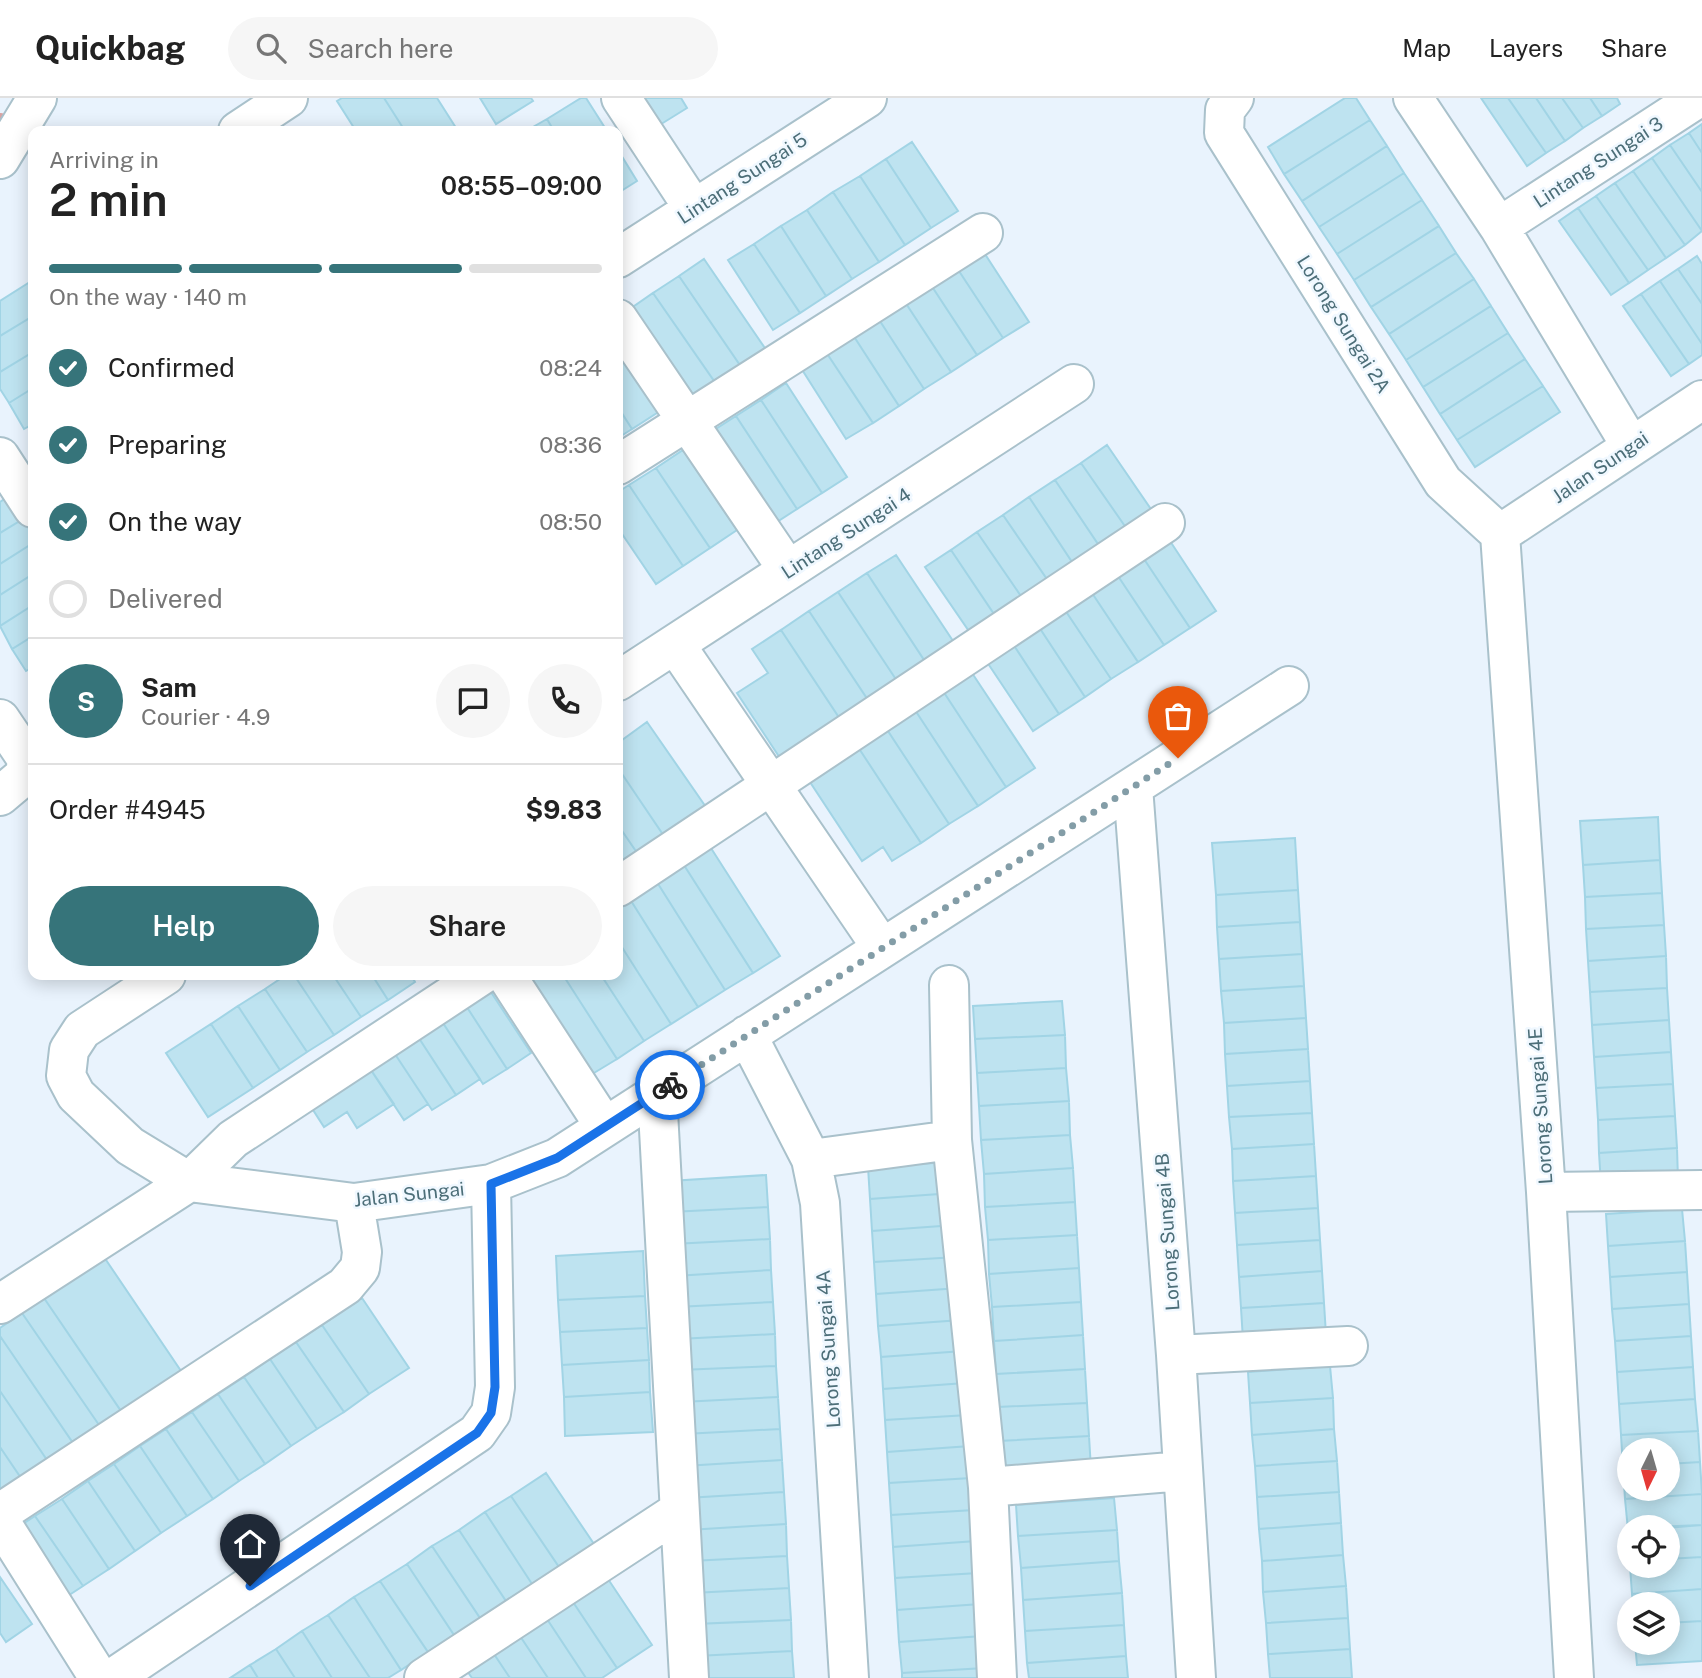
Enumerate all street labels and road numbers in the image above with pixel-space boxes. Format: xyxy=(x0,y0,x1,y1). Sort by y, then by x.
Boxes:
street label: Lintang Sungai 3 xyxy=(1529,112,1667,212)
street label: Lintang Sungai 5 xyxy=(673,128,811,228)
street label: Lorong Sungai 2A xyxy=(1293,251,1395,397)
street label: Jalan Sungai xyxy=(1548,427,1652,507)
street label: Lintang Sungai 4 xyxy=(777,483,915,583)
street label: Lorong Sungai 4E xyxy=(1524,1027,1556,1185)
street label: Lorong Sungai 4B xyxy=(1151,1153,1183,1311)
street label: Jalan Sungai xyxy=(353,1177,465,1211)
street label: Lorong Sungai 4A xyxy=(812,1269,844,1429)

